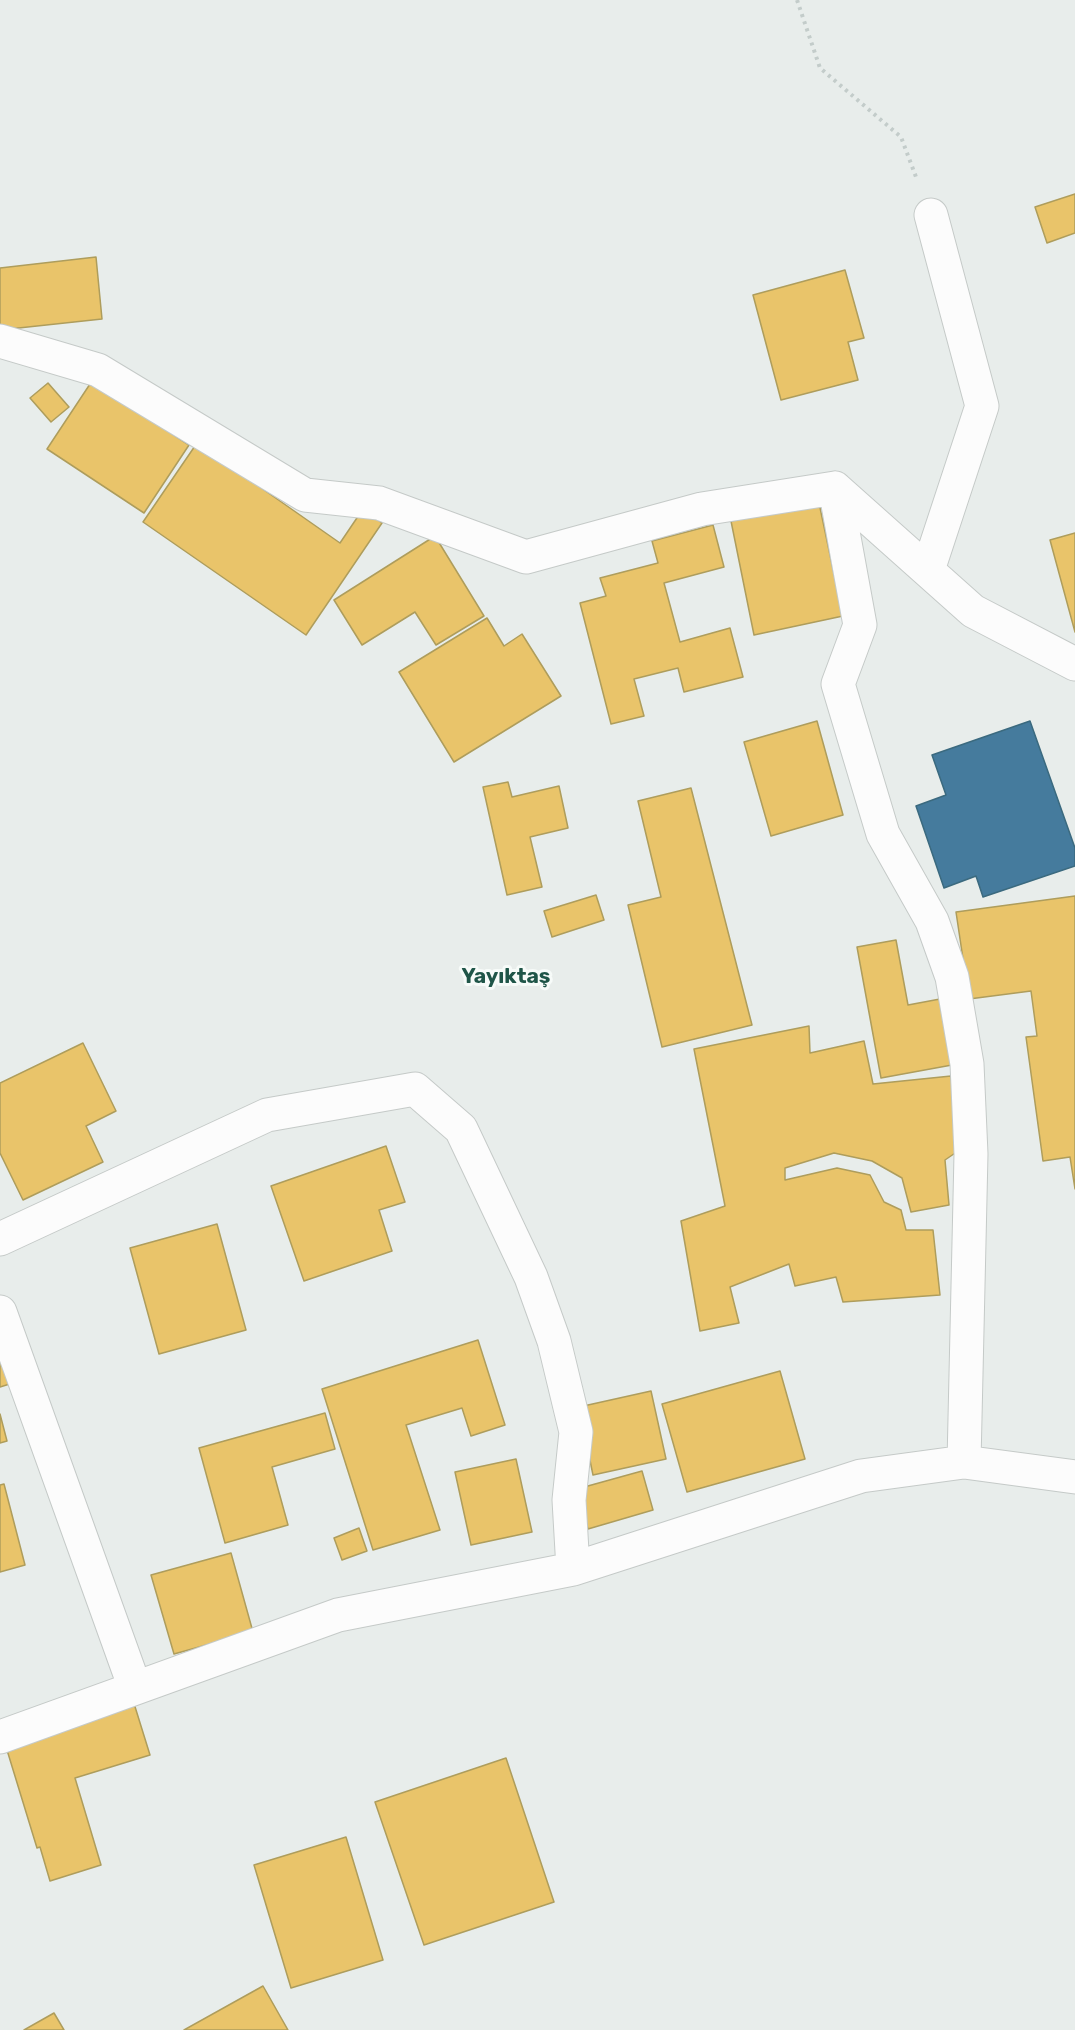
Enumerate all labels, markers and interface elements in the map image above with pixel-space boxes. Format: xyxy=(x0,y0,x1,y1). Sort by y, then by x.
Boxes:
district label: Yayıktaş xyxy=(462,964,550,990)

